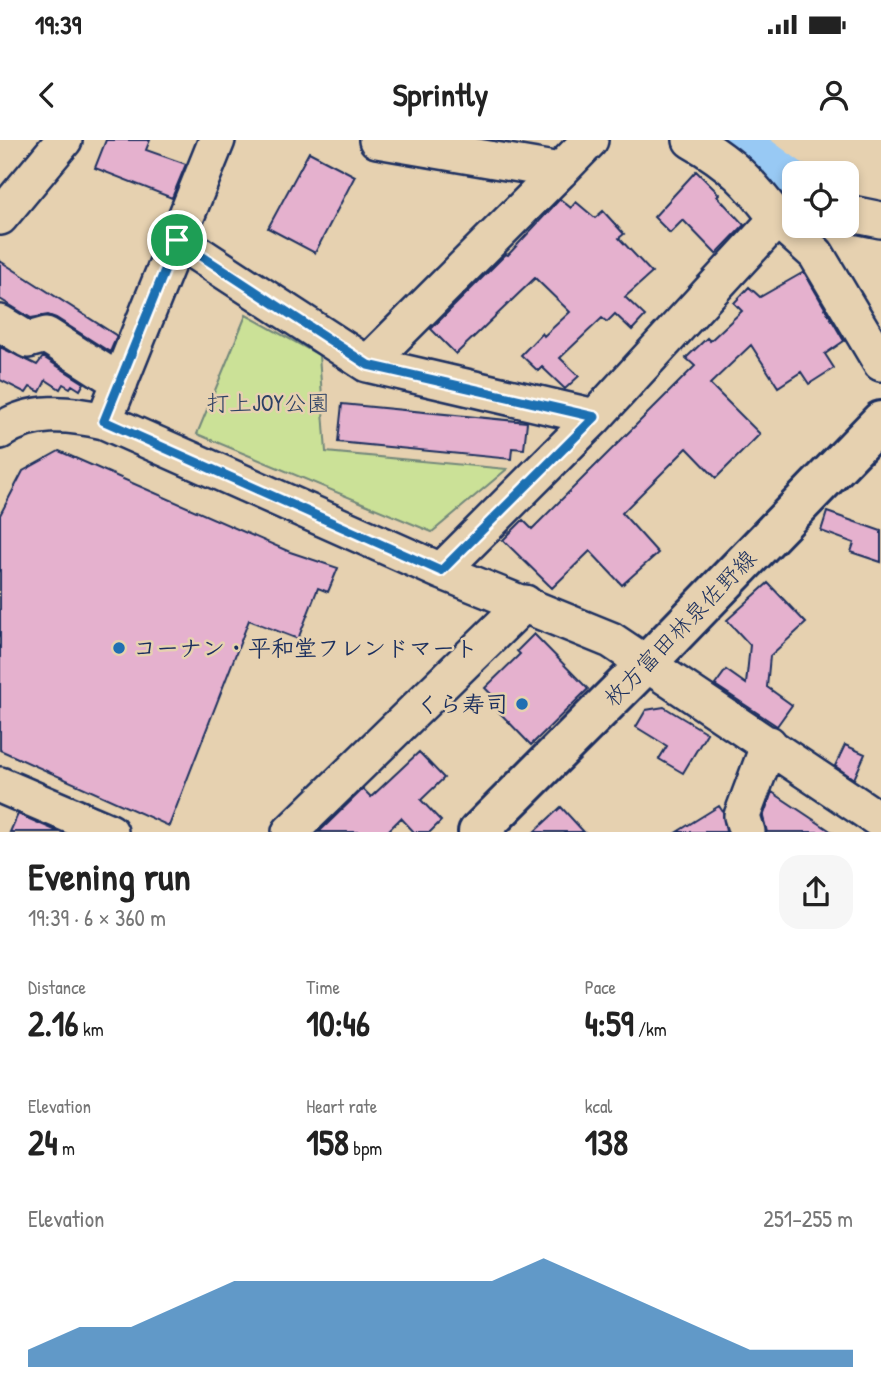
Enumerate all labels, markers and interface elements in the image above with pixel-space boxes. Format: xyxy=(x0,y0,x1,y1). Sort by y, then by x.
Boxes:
text: 19:39 xyxy=(35,7,81,42)
text: Sprintly xyxy=(393,73,488,116)
icon: back xyxy=(28,76,66,114)
icon: person xyxy=(815,76,853,114)
map controls xyxy=(782,161,859,238)
button: locate xyxy=(782,161,859,238)
pin xyxy=(147,210,207,270)
icon: arrive xyxy=(158,221,196,259)
park label: 打上JOY公園 xyxy=(206,387,330,418)
street label: 枚方富田林泉佐野線 xyxy=(597,542,763,713)
place label: コーナン・平和堂フレンドマート xyxy=(133,632,478,663)
marker: コーナン・平和堂フレンドマート xyxy=(111,640,127,656)
place label: くら寿司 xyxy=(416,688,508,719)
marker: くら寿司 xyxy=(514,696,530,712)
text: Evening run xyxy=(28,850,191,902)
button: share xyxy=(779,855,853,929)
text: 19:39 · 6 × 360 m xyxy=(28,902,166,933)
text: Distance xyxy=(28,974,86,1000)
text: Time xyxy=(306,974,340,1000)
text: Pace xyxy=(585,974,616,1000)
text: 2.16 xyxy=(28,1000,79,1047)
text: 10:46 xyxy=(306,1000,370,1047)
text: 4:59 xyxy=(585,1000,634,1047)
text: km xyxy=(79,1016,104,1042)
text: /km xyxy=(634,1016,667,1042)
text: Elevation xyxy=(28,1093,91,1119)
text: Heart rate xyxy=(306,1093,377,1119)
text: kcal xyxy=(585,1093,612,1119)
text: 24 xyxy=(28,1119,58,1166)
text: 158 xyxy=(306,1119,349,1166)
text: 138 xyxy=(585,1119,628,1166)
text: m xyxy=(58,1135,75,1161)
text: bpm xyxy=(349,1135,382,1161)
text: Elevation xyxy=(28,1203,104,1234)
text: 251–255 m xyxy=(763,1203,853,1234)

